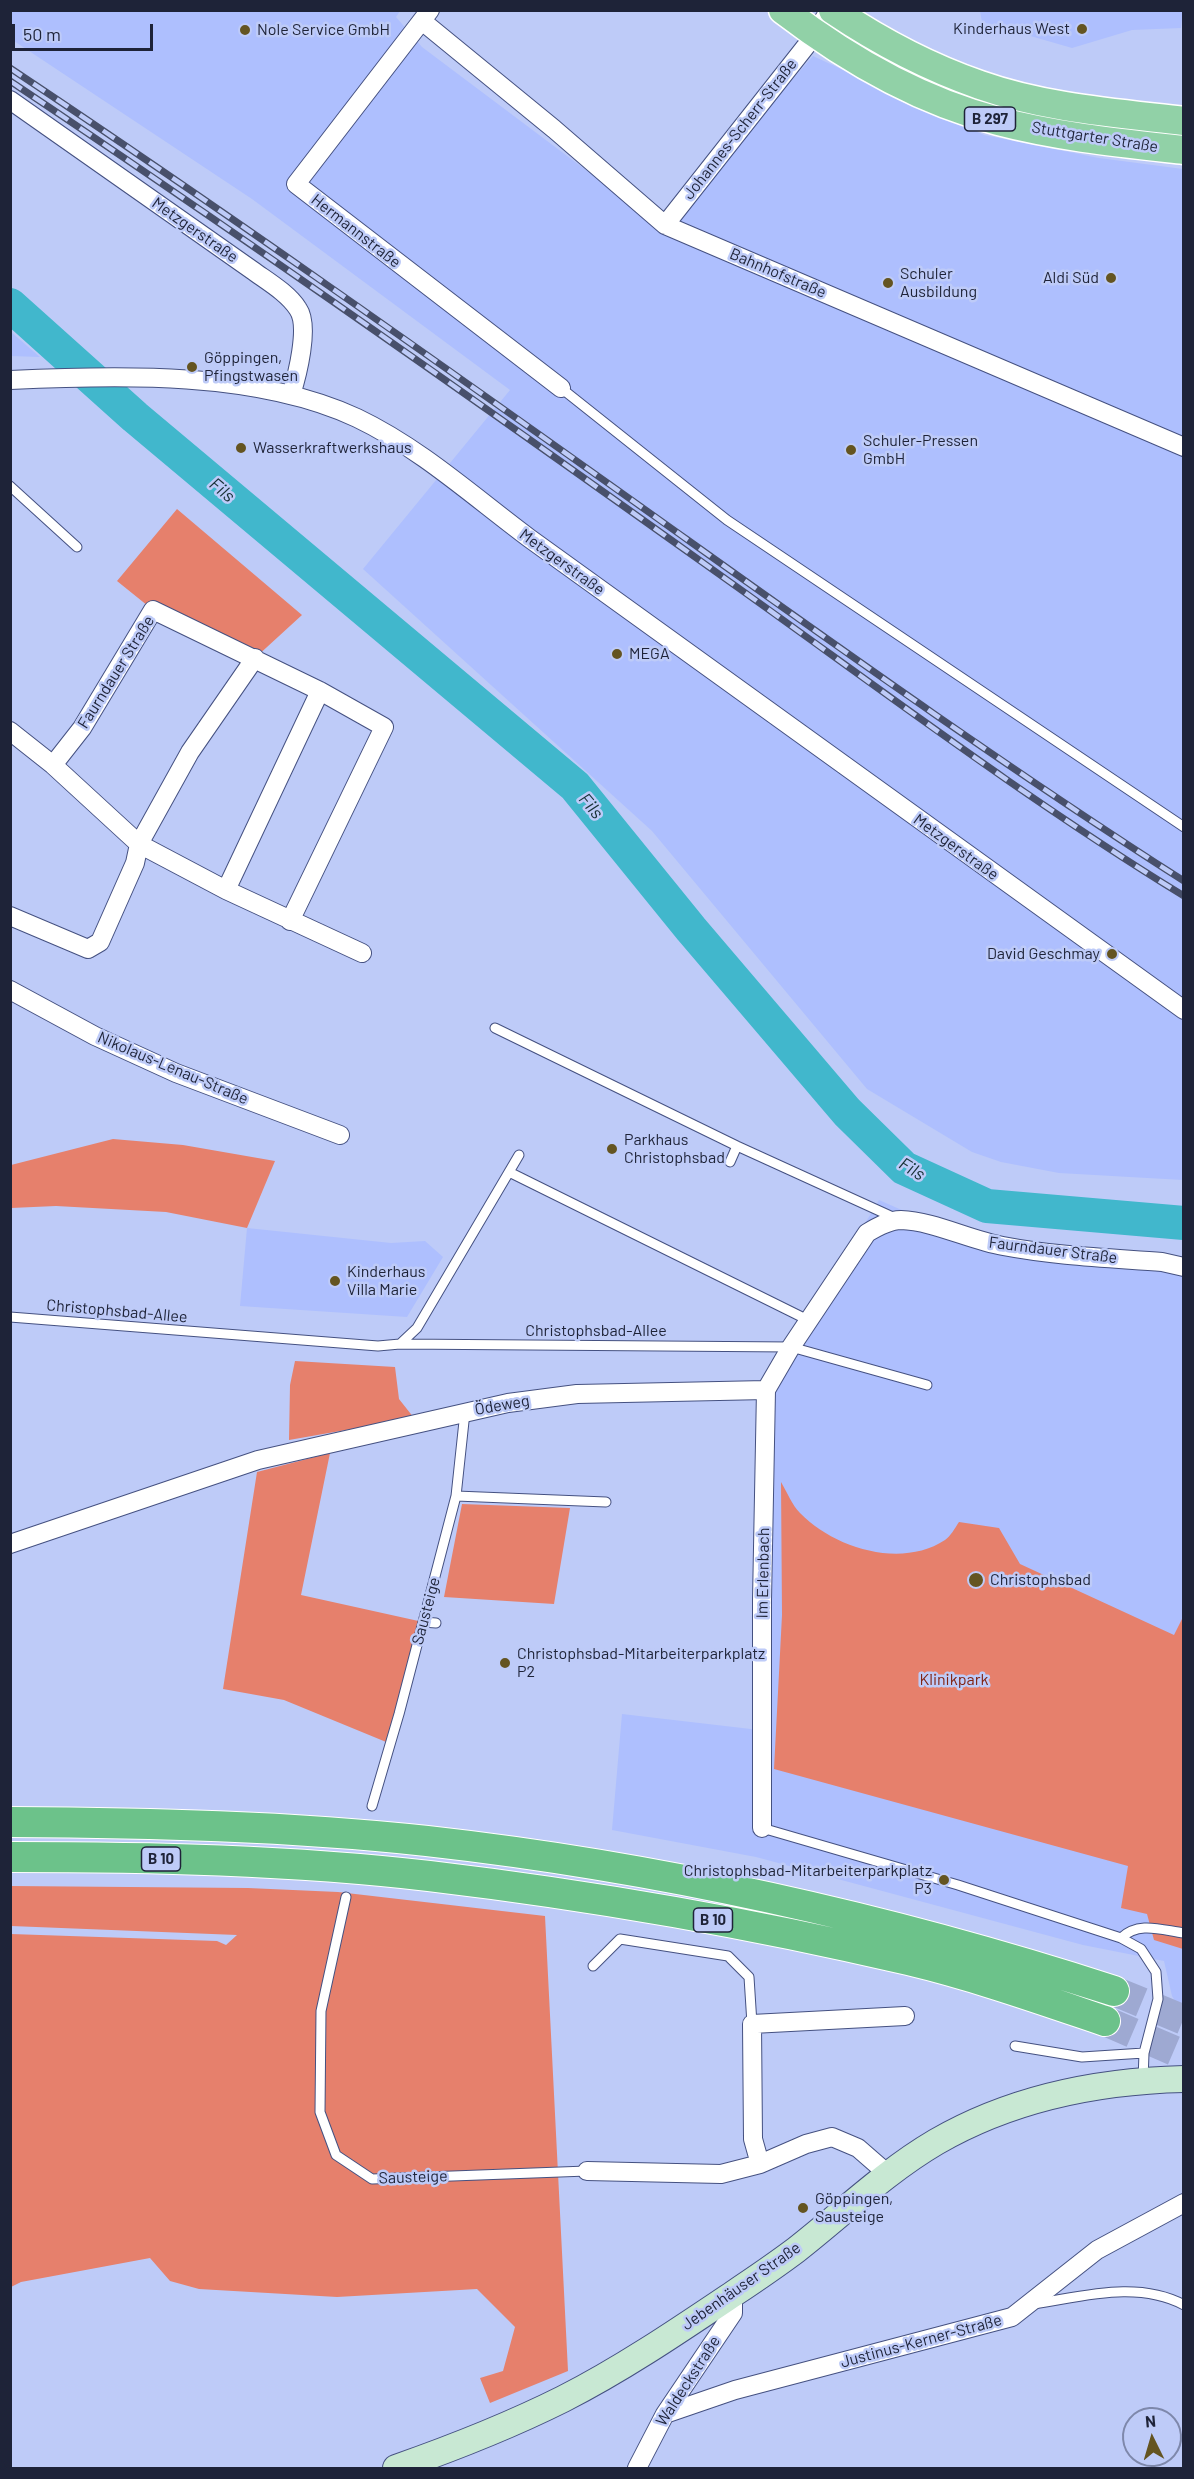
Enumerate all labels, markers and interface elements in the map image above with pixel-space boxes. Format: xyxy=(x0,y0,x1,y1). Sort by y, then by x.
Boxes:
scale bar xyxy=(15,12,156,50)
place label: Kinderhaus West xyxy=(953,19,1070,39)
place label: Nole Service GmbH xyxy=(257,20,390,40)
marker: Kinderhaus West xyxy=(1075,22,1089,36)
text: 50 m xyxy=(23,23,61,45)
marker: Nole Service GmbH xyxy=(238,23,252,37)
street label: Johannes-Scherr-Straße xyxy=(679,55,801,203)
road number: B 297 xyxy=(964,107,1016,131)
street label: Stuttgarter Straße xyxy=(1030,118,1160,156)
street label: Hermannstraße xyxy=(307,190,405,272)
street label: Metzgerstraße xyxy=(148,193,242,267)
street label: Bahnhofstraße xyxy=(727,244,829,302)
place label: Schuler Ausbildung xyxy=(900,264,977,302)
place label: Aldi Süd xyxy=(1043,268,1099,288)
marker: Aldi Süd xyxy=(1104,271,1118,285)
marker: Schuler Ausbildung xyxy=(881,276,895,290)
place label: Göppingen, Pfingstwasen xyxy=(204,348,298,386)
marker: Göppingen, Pfingstwasen xyxy=(185,360,199,374)
place label: Schuler-Pressen GmbH xyxy=(863,431,978,469)
place label: Wasserkraftwerkshaus xyxy=(253,438,412,458)
marker: Wasserkraftwerkshaus xyxy=(234,441,248,455)
marker: Schuler-Pressen GmbH xyxy=(844,443,858,457)
water label: Fils xyxy=(205,473,239,507)
street label: Metzgerstraße xyxy=(516,525,608,599)
street label: Faurndauer Straße xyxy=(74,612,158,732)
place label: MEGA xyxy=(629,644,670,664)
marker: MEGA xyxy=(610,647,624,661)
water label: Fils xyxy=(574,789,608,823)
street label: Metzgerstraße xyxy=(910,810,1002,884)
place label: David Geschmay xyxy=(987,944,1100,964)
marker: David Geschmay xyxy=(1105,947,1119,961)
street label: Nikolaus-Lenau-Straße xyxy=(95,1028,251,1108)
place label: Parkhaus Christophsbad xyxy=(624,1130,725,1168)
marker: Parkhaus Christophsbad xyxy=(605,1142,619,1156)
water label: Fils xyxy=(895,1153,929,1185)
street label: Faurndauer Straße xyxy=(988,1233,1118,1267)
place label: Kinderhaus Villa Marie xyxy=(347,1262,426,1300)
marker: Kinderhaus Villa Marie xyxy=(328,1274,342,1288)
street label: Christophsbad-Allee xyxy=(46,1295,188,1327)
street label: Christophsbad-Allee xyxy=(525,1321,667,1341)
street label: Ödeweg xyxy=(473,1391,531,1419)
street label: Im Erlenbach xyxy=(753,1527,773,1619)
place label: Christophsbad xyxy=(990,1570,1091,1590)
marker: Christophsbad xyxy=(967,1571,985,1589)
street label: Sausteige xyxy=(408,1575,444,1647)
place label: Christophsbad-Mitarbeiterparkplatz P2 xyxy=(517,1644,765,1682)
marker: Christophsbad-Mitarbeiterparkplatz P2 xyxy=(498,1656,512,1670)
park label: Klinikpark xyxy=(919,1670,989,1690)
road number: B 10 xyxy=(142,1847,180,1871)
place label: Christophsbad-Mitarbeiterparkplatz P3 xyxy=(684,1861,932,1899)
marker: Christophsbad-Mitarbeiterparkplatz P3 xyxy=(937,1873,951,1887)
road number: B 10 xyxy=(694,1908,732,1932)
street label: Sausteige xyxy=(378,2166,448,2188)
place label: Göppingen, Sausteige xyxy=(815,2189,893,2227)
marker: Göppingen, Sausteige xyxy=(796,2201,810,2215)
street label: Jebenhäuser Straße xyxy=(678,2238,804,2334)
street label: Justinus-Kerner-Straße xyxy=(838,2310,1004,2372)
street label: Waldeckstraße xyxy=(652,2332,724,2430)
north arrow xyxy=(1122,2407,1182,2467)
text: N xyxy=(1144,2411,1157,2430)

